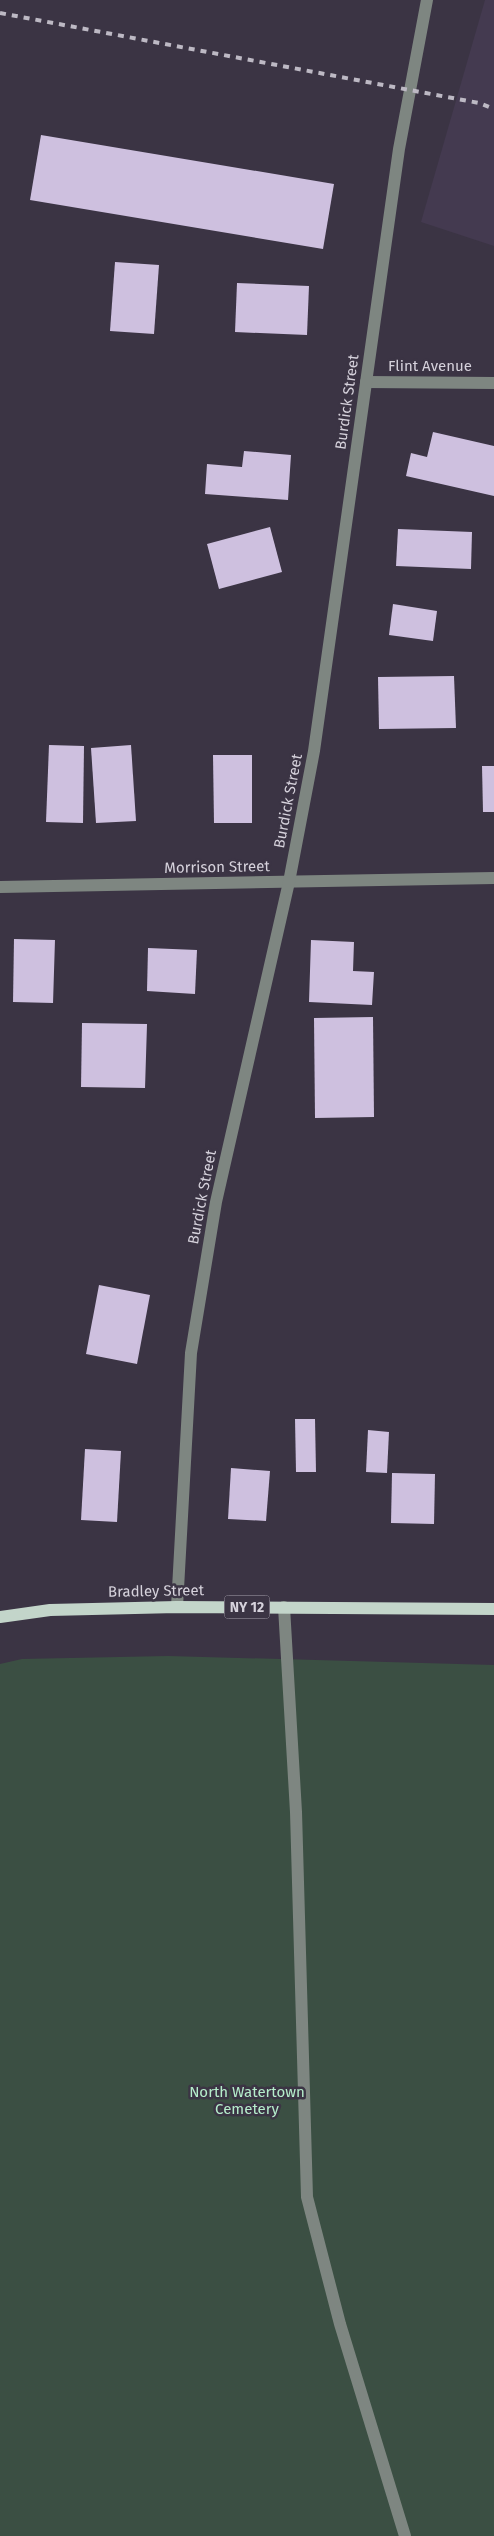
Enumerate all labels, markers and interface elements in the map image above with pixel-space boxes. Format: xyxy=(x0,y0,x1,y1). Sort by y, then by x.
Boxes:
street label: Burdick Street xyxy=(331,353,363,451)
street label: Flint Avenue xyxy=(388,357,472,375)
street label: Burdick Street xyxy=(270,752,306,850)
street label: Morrison Street xyxy=(164,857,270,877)
street label: Burdick Street xyxy=(184,1148,220,1246)
street label: Bradley Street xyxy=(108,1581,205,1601)
road number: NY 12 xyxy=(224,1595,270,1618)
park label: North Watertown Cemetery xyxy=(189,2083,305,2118)

